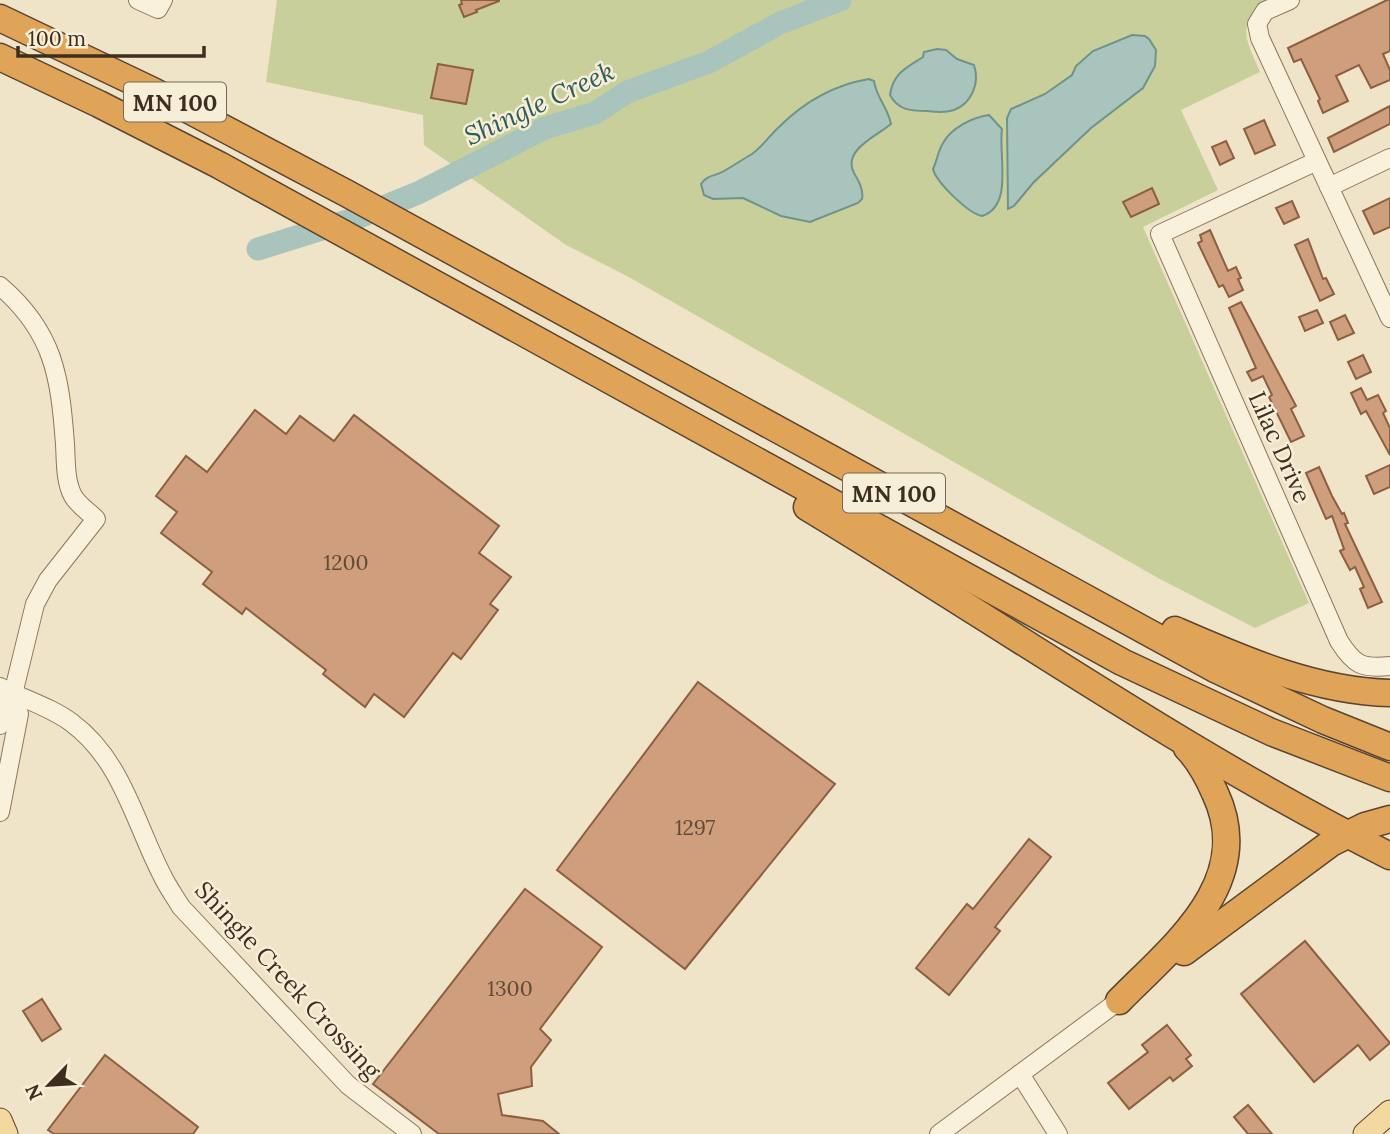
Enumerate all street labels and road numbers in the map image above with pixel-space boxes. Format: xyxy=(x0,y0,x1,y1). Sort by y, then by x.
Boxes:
road number: MN 100 xyxy=(124,82,226,122)
street label: Lilac Drive xyxy=(1242,387,1318,507)
road number: MN 100 xyxy=(843,474,945,512)
street label: Shingle Creek Crossing xyxy=(188,875,388,1086)

